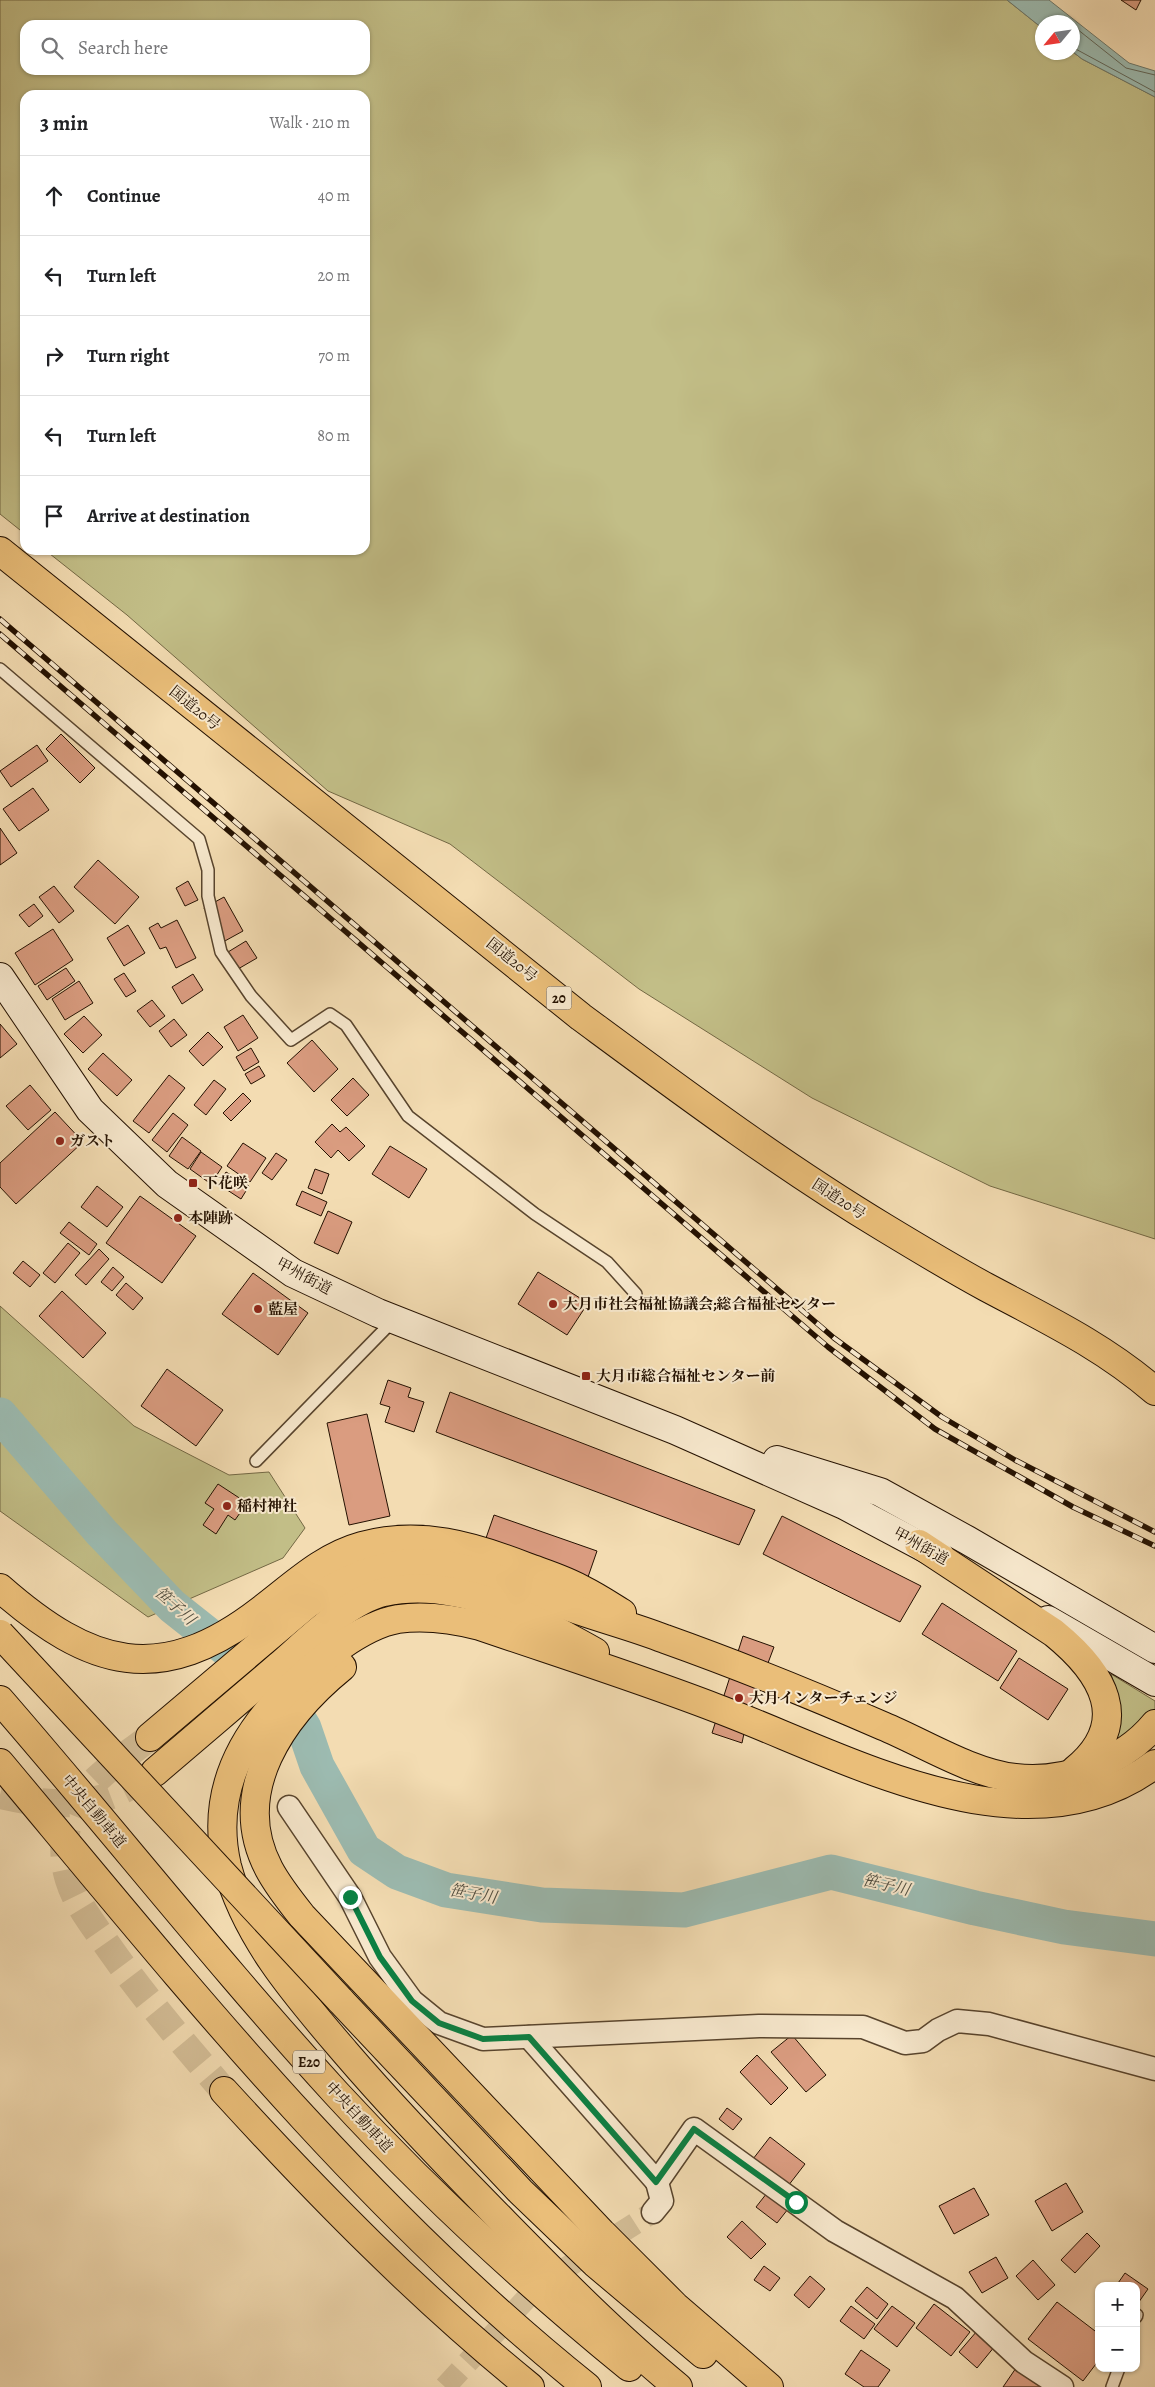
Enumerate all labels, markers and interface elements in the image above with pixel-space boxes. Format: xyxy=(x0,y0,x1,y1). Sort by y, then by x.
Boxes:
north arrow xyxy=(1035,15,1080,60)
search box xyxy=(20,20,370,75)
icon: search xyxy=(38,34,66,62)
text: Search here xyxy=(78,35,168,61)
text: 3 min xyxy=(40,109,88,137)
text: Walk · 210 m xyxy=(269,112,350,134)
icon: ahead xyxy=(40,182,68,210)
text: Continue xyxy=(87,183,161,209)
text: 40 m xyxy=(318,185,350,207)
icon: left xyxy=(40,262,68,290)
text: Turn left xyxy=(87,263,156,289)
text: 20 m xyxy=(317,265,350,287)
icon: right xyxy=(40,342,68,370)
text: Turn right xyxy=(87,343,169,369)
text: 70 m xyxy=(318,345,350,367)
icon: left xyxy=(40,422,68,450)
text: Turn left xyxy=(87,423,156,449)
text: 80 m xyxy=(317,425,350,447)
icon: arrive xyxy=(40,502,68,530)
text: Arrive at destination xyxy=(87,503,250,529)
street label: 国道20号 xyxy=(165,681,225,735)
street label: 国道20号 xyxy=(482,933,542,987)
road number: 20 xyxy=(546,986,572,1010)
place label: ガスト xyxy=(70,1131,115,1151)
marker: ガスト xyxy=(54,1135,66,1147)
place label: 下花咲 xyxy=(203,1173,248,1193)
street label: 国道20号 xyxy=(808,1174,870,1224)
marker: 下花咲 xyxy=(187,1177,199,1189)
place label: 本陣跡 xyxy=(188,1208,233,1228)
marker: 本陣跡 xyxy=(172,1212,184,1224)
street label: 甲州街道 xyxy=(273,1253,335,1299)
place label: 大月市社会福祉協議会;総合福祉センター xyxy=(563,1294,836,1314)
marker: 大月市社会福祉協議会;総合福祉センター xyxy=(547,1298,559,1310)
place label: 藍屋 xyxy=(268,1299,298,1319)
marker: 藍屋 xyxy=(252,1303,264,1315)
place label: 大月市総合福祉センター前 xyxy=(596,1366,775,1386)
marker: 大月市総合福祉センター前 xyxy=(580,1370,592,1382)
place label: 稲村神社 xyxy=(237,1496,297,1516)
marker: 稲村神社 xyxy=(221,1500,233,1512)
street label: 甲州街道 xyxy=(890,1523,952,1569)
water label: 笹子川 xyxy=(150,1582,202,1632)
place label: 大月インターチェンジ xyxy=(749,1688,898,1708)
marker: 大月インターチェンジ xyxy=(733,1692,745,1704)
street label: 中央自動車道 xyxy=(57,1770,131,1852)
water label: 笹子川 xyxy=(860,1869,914,1902)
water label: 笹子川 xyxy=(447,1879,501,1909)
route end xyxy=(339,1886,362,1909)
road number: E20 xyxy=(293,2050,325,2074)
street label: 中央自動車道 xyxy=(321,2077,397,2157)
route start xyxy=(785,2191,808,2214)
map controls xyxy=(1095,2282,1140,2372)
button: + xyxy=(1095,2282,1140,2327)
button: − xyxy=(1095,2327,1140,2372)

